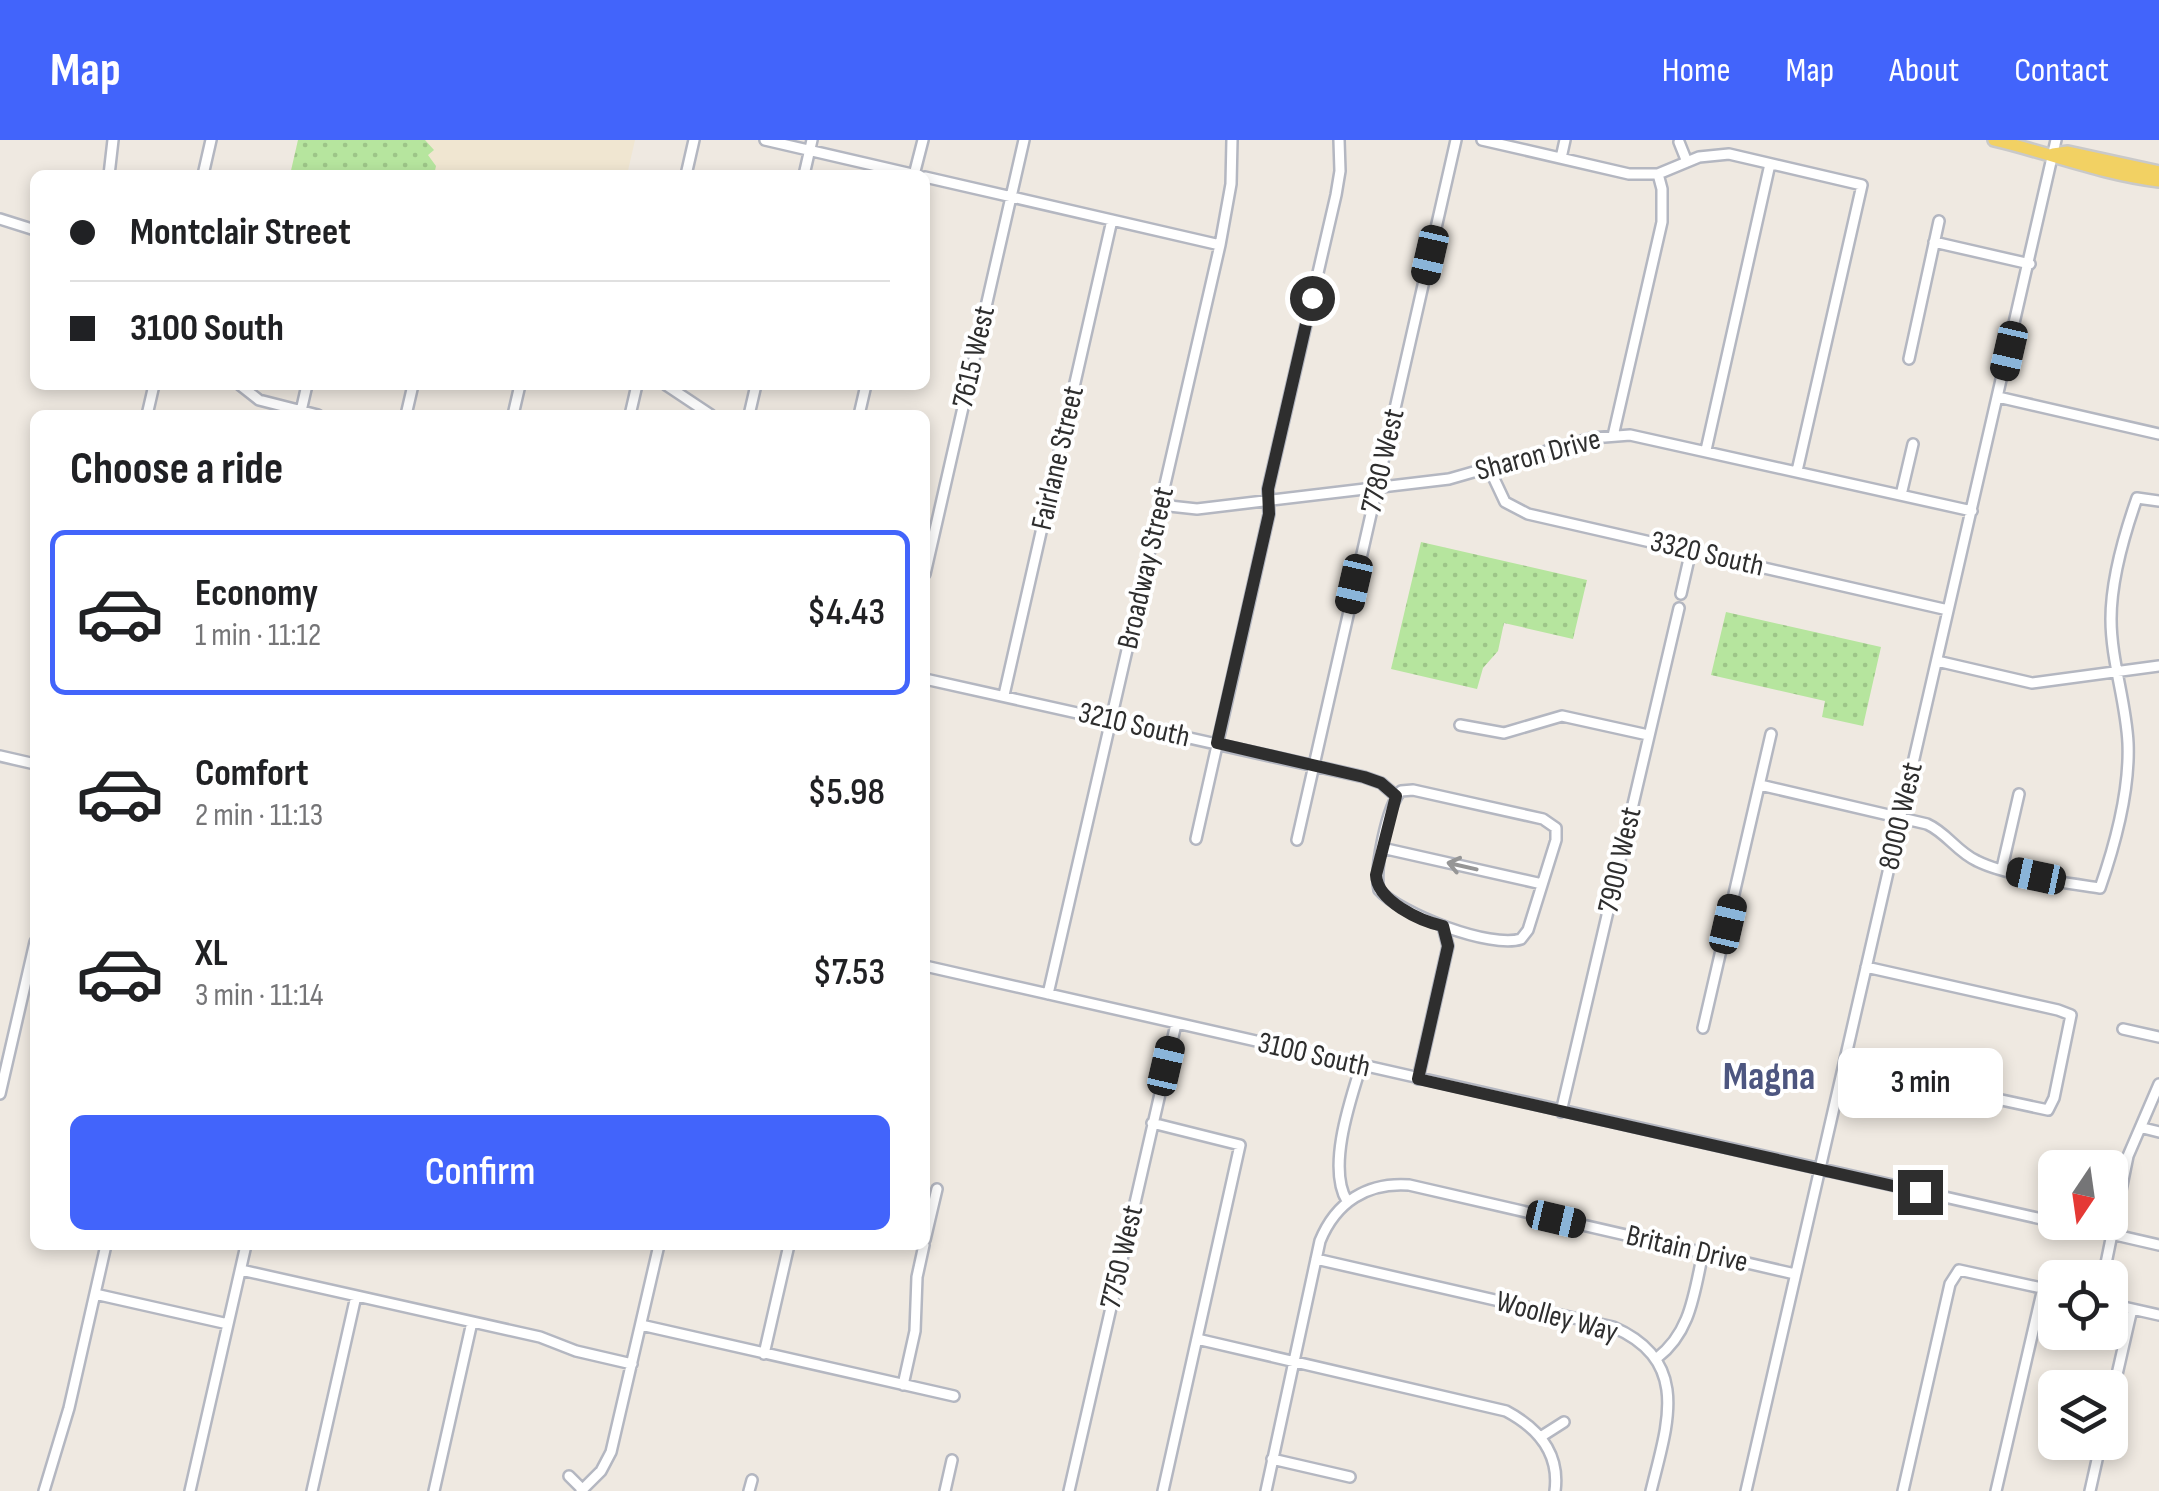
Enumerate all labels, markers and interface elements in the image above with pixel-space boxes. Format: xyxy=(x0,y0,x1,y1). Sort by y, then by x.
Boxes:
text: Map xyxy=(50,42,121,99)
text: Home xyxy=(1662,49,1731,92)
text: Map xyxy=(1786,49,1834,92)
text: About xyxy=(1889,49,1959,92)
text: Contact xyxy=(2014,49,2109,92)
text: Montclair Street xyxy=(130,210,351,255)
car xyxy=(1409,222,1451,288)
route start xyxy=(1290,276,1335,321)
street label: 7615 West xyxy=(945,303,1003,411)
text: 3100 South xyxy=(130,306,284,351)
car xyxy=(1988,318,2030,384)
street label: Fairlane Street xyxy=(1024,382,1092,534)
street label: 7780 West xyxy=(1354,405,1412,517)
street label: Sharon Drive xyxy=(1472,421,1604,489)
text: Choose a ride xyxy=(70,442,283,497)
street label: Broadway Street xyxy=(1110,483,1182,653)
street label: 3320 South xyxy=(1647,523,1767,585)
car xyxy=(1333,551,1375,617)
icon: car xyxy=(75,568,165,658)
text: Economy xyxy=(195,571,318,616)
text: $4.43 xyxy=(807,590,885,635)
text: 1 min · 11:12 xyxy=(195,616,321,655)
street label: 3210 South xyxy=(1075,695,1193,755)
icon: car xyxy=(75,748,165,838)
text: Comfort xyxy=(195,751,309,796)
street label: 8000 West xyxy=(1871,759,1931,873)
text: $5.98 xyxy=(807,770,885,815)
text: 2 min · 11:13 xyxy=(195,796,323,835)
street label: 7900 West xyxy=(1590,803,1650,917)
car xyxy=(2004,855,2068,897)
one-way arrow xyxy=(1447,856,1479,874)
car xyxy=(1707,891,1749,957)
icon: car xyxy=(75,928,165,1018)
text: XL xyxy=(195,931,228,976)
text: $7.53 xyxy=(813,950,885,995)
text: 3 min · 11:14 xyxy=(195,976,323,1015)
street label: 3100 South xyxy=(1254,1025,1374,1085)
car xyxy=(1145,1033,1187,1099)
callout: 3 min xyxy=(1838,1047,2002,1117)
district label: Magna xyxy=(1723,1053,1815,1101)
text: 3 min xyxy=(1890,1063,1951,1102)
button: Confirm xyxy=(70,1115,890,1230)
north arrow xyxy=(2038,1150,2128,1240)
map controls xyxy=(2038,1150,2128,1460)
route end xyxy=(1898,1170,1943,1215)
car xyxy=(1523,1198,1589,1240)
street label: 7750 West xyxy=(1093,1202,1151,1312)
street label: Britain Drive xyxy=(1623,1218,1751,1280)
button: locate xyxy=(2038,1260,2128,1350)
street label: Woolley Way xyxy=(1492,1283,1622,1351)
button: layers xyxy=(2038,1370,2128,1460)

